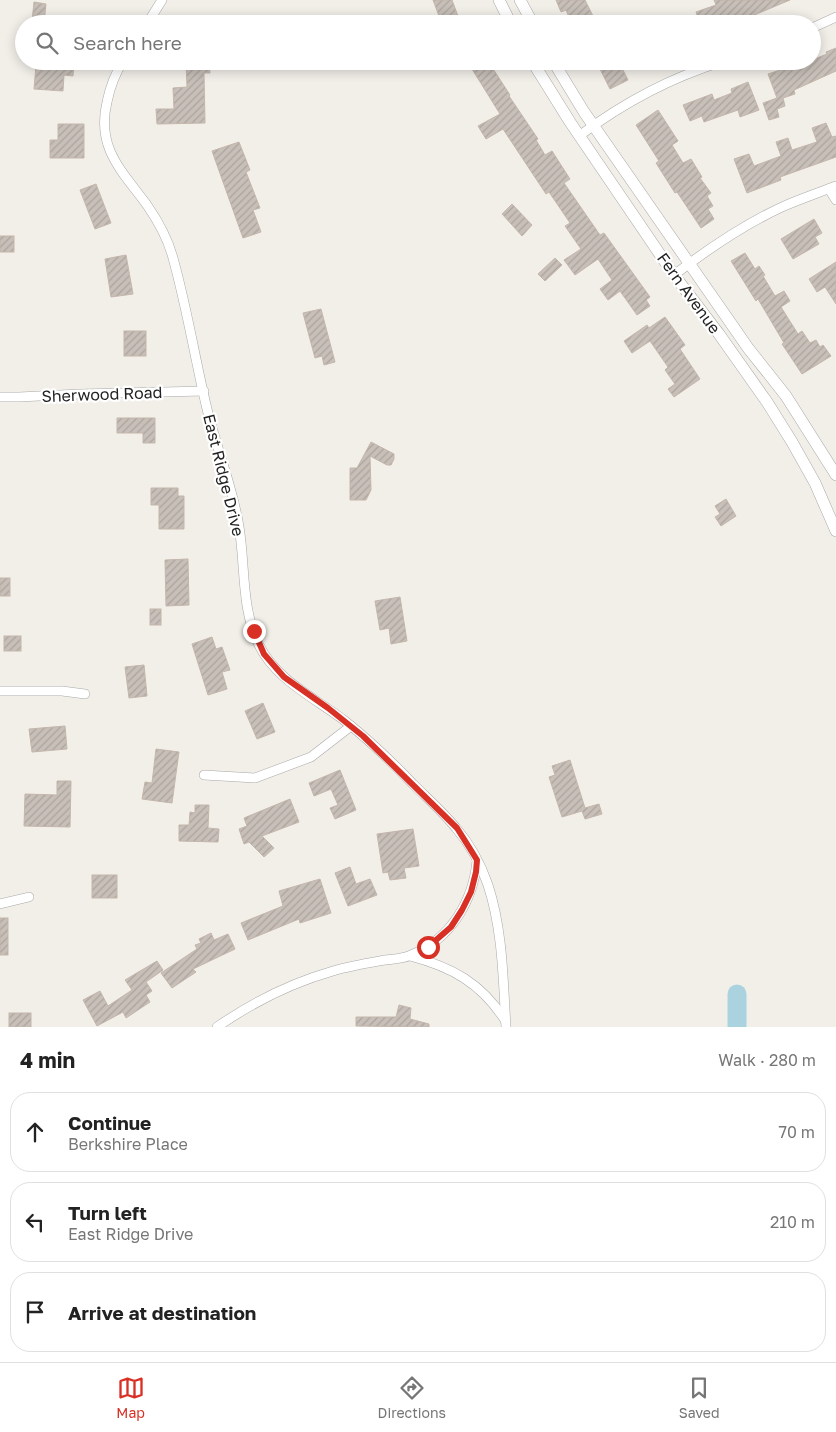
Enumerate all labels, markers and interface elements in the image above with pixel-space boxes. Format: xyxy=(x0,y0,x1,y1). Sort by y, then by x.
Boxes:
search box xyxy=(15,15,821,70)
icon: search xyxy=(33,29,61,57)
text: Search here xyxy=(73,31,182,54)
street label: Fern Avenue xyxy=(653,249,725,337)
street label: Sherwood Road xyxy=(41,382,163,406)
street label: East Ridge Drive xyxy=(199,412,249,538)
route end xyxy=(243,620,266,643)
route start xyxy=(417,936,440,959)
text: 4 min xyxy=(20,1047,75,1073)
text: Walk · 280 m xyxy=(718,1050,816,1070)
text: Continue xyxy=(68,1111,151,1134)
icon: ahead xyxy=(21,1118,49,1146)
text: 70 m xyxy=(778,1122,815,1142)
text: Berkshire Place xyxy=(68,1134,188,1154)
text: Turn left xyxy=(68,1201,147,1224)
icon: left xyxy=(21,1208,49,1236)
text: 210 m xyxy=(770,1212,815,1232)
text: East Ridge Drive xyxy=(68,1224,193,1244)
icon: arrive xyxy=(21,1298,49,1326)
text: Arrive at destination xyxy=(68,1301,256,1324)
tab: Map xyxy=(116,1374,145,1421)
tab: Directions xyxy=(378,1374,446,1421)
tab: Saved xyxy=(679,1374,720,1421)

